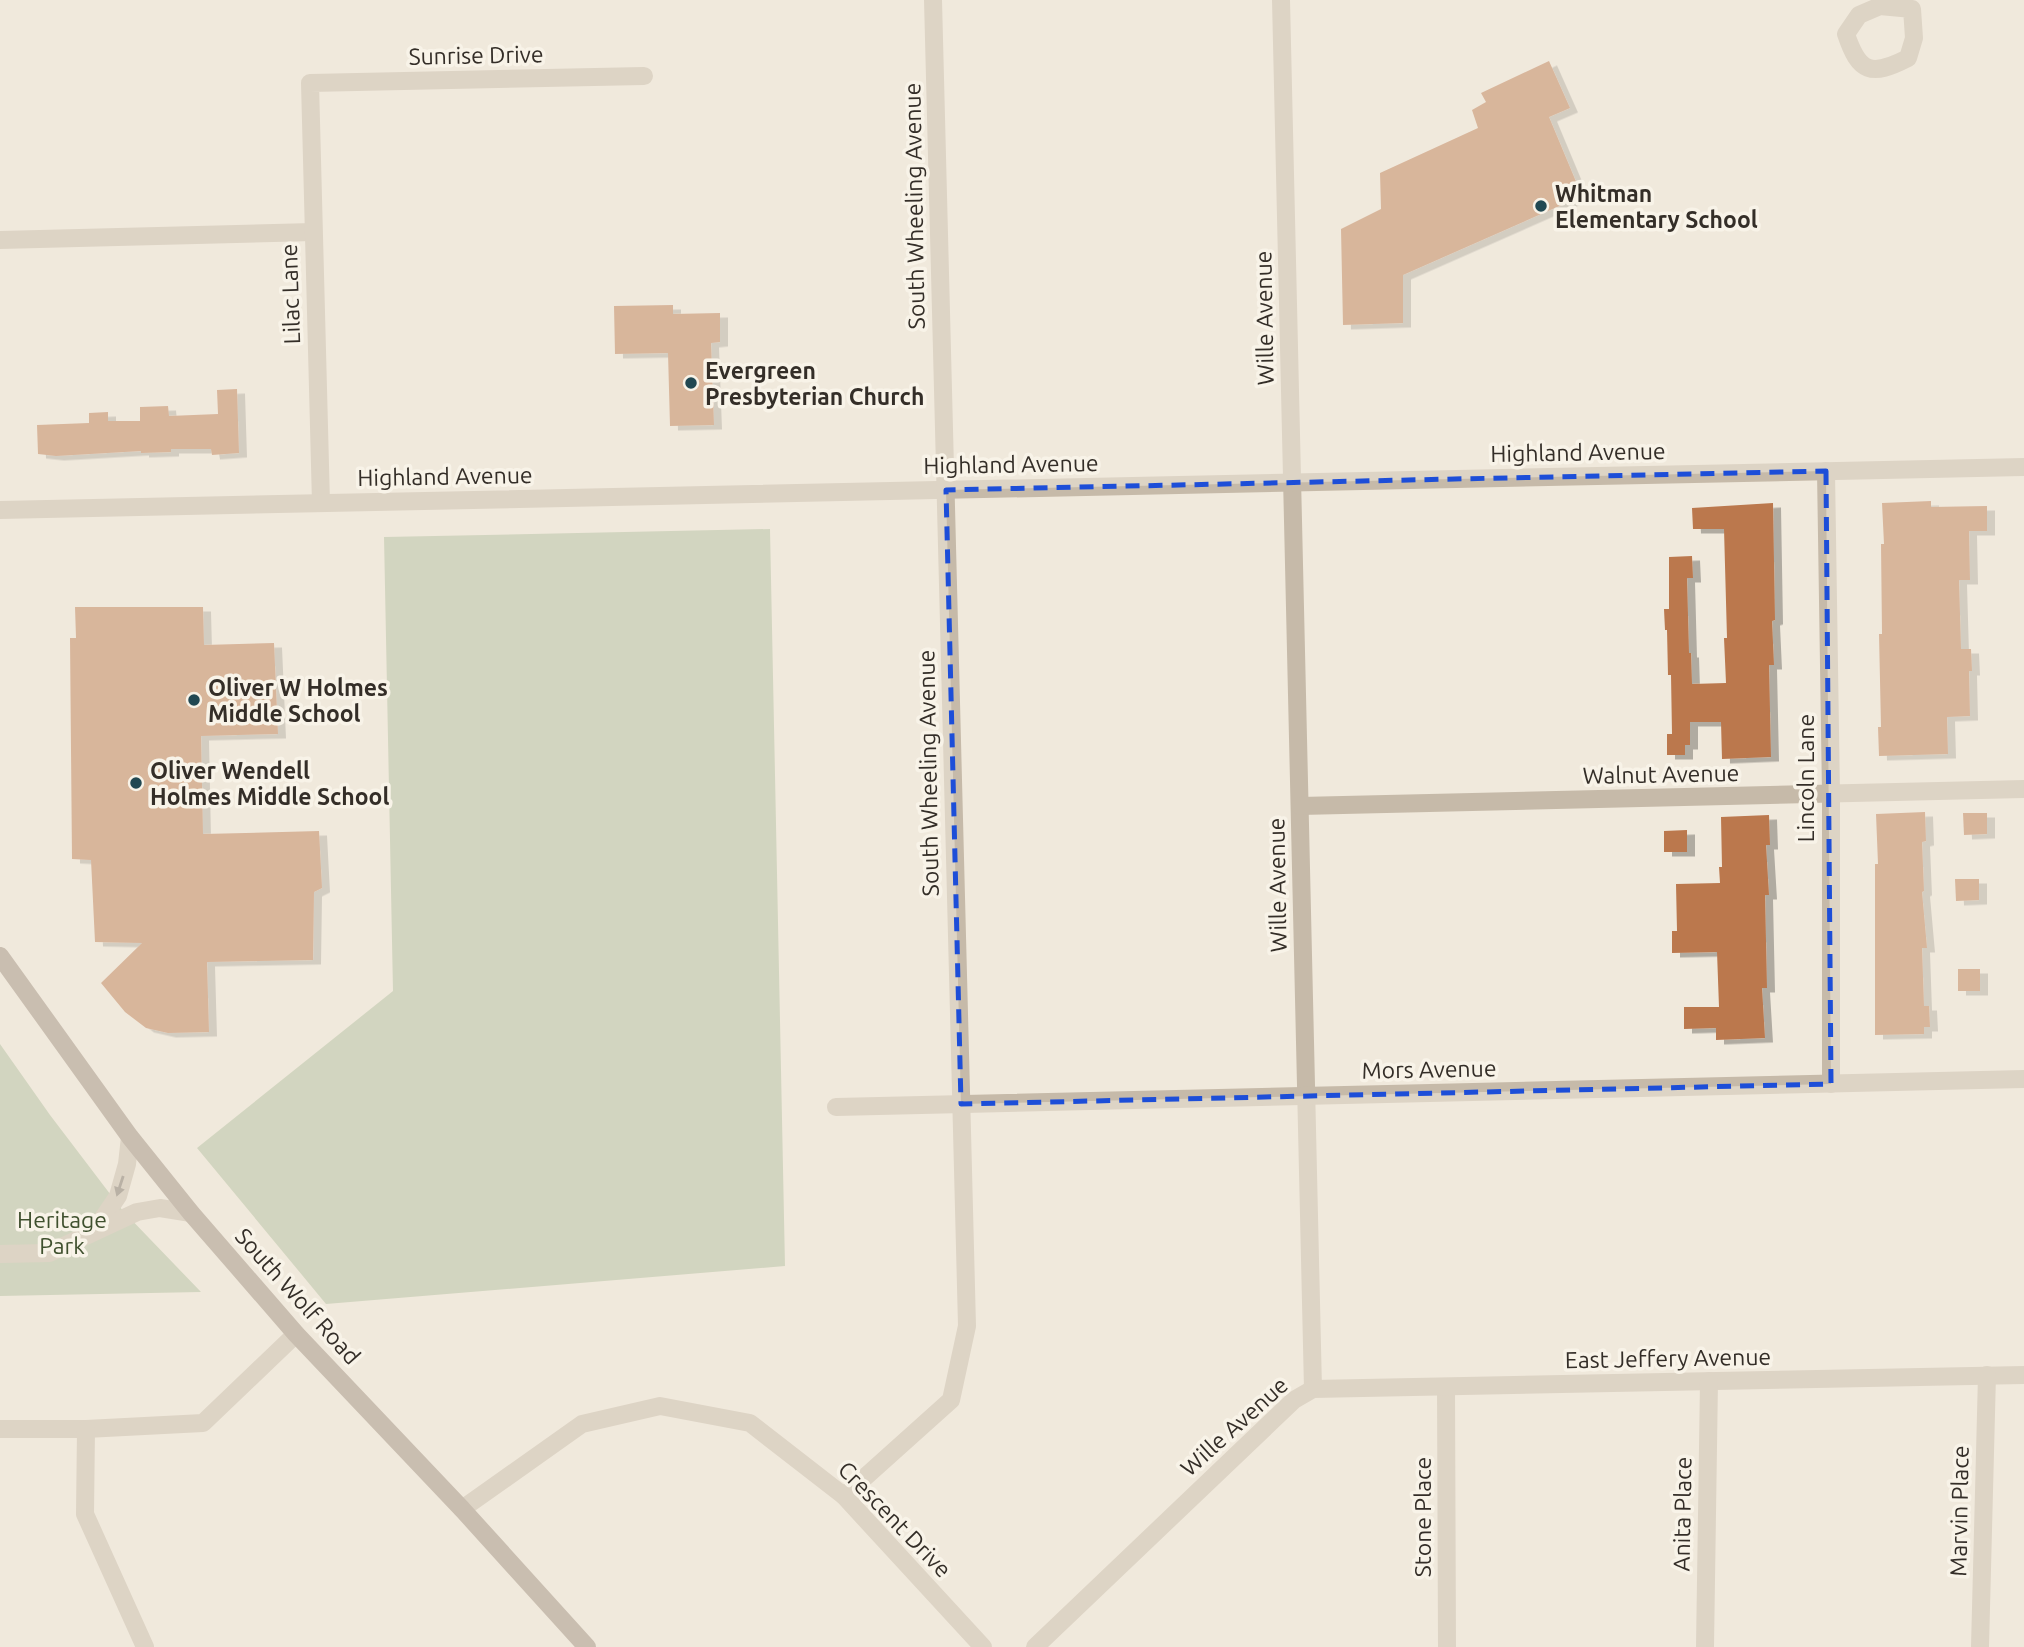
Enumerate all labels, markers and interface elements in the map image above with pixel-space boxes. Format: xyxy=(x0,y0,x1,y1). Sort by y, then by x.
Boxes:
street label: Sunrise Drive xyxy=(408,41,544,69)
street label: South Wheeling Avenue xyxy=(899,83,929,329)
place label: Whitman Elementary School xyxy=(1555,181,1758,232)
marker: Whitman Elementary School xyxy=(1533,198,1549,214)
street label: Lilac Lane xyxy=(276,243,304,345)
street label: Wille Avenue xyxy=(1250,250,1278,386)
place label: Evergreen Presbyterian Church xyxy=(705,358,924,409)
marker: Evergreen Presbyterian Church xyxy=(683,375,699,391)
street label: Highland Avenue xyxy=(1490,438,1666,466)
street label: Highland Avenue xyxy=(923,450,1099,478)
street label: Highland Avenue xyxy=(357,462,533,490)
street label: South Wheeling Avenue xyxy=(913,650,943,896)
place label: Oliver W Holmes Middle School xyxy=(208,675,388,726)
marker: Oliver W Holmes Middle School xyxy=(186,692,202,708)
street label: Lincoln Lane xyxy=(1793,714,1818,842)
place label: Oliver Wendell Holmes Middle School xyxy=(150,758,389,809)
street label: Walnut Avenue xyxy=(1582,760,1740,788)
marker: Oliver Wendell Holmes Middle School xyxy=(128,775,144,791)
street label: Wille Avenue xyxy=(1263,817,1291,953)
street label: Mors Avenue xyxy=(1361,1055,1497,1083)
one-way arrow xyxy=(115,1176,125,1197)
park label: Heritage Park xyxy=(17,1207,107,1258)
street label: South Wolf Road xyxy=(231,1223,365,1369)
street label: East Jeffery Avenue xyxy=(1565,1344,1771,1372)
street label: Wille Avenue xyxy=(1176,1372,1292,1480)
street label: Marvin Place xyxy=(1945,1445,1973,1577)
street label: Crescent Drive xyxy=(834,1456,956,1582)
street label: Anita Place xyxy=(1669,1456,1695,1572)
street label: Stone Place xyxy=(1410,1457,1435,1577)

